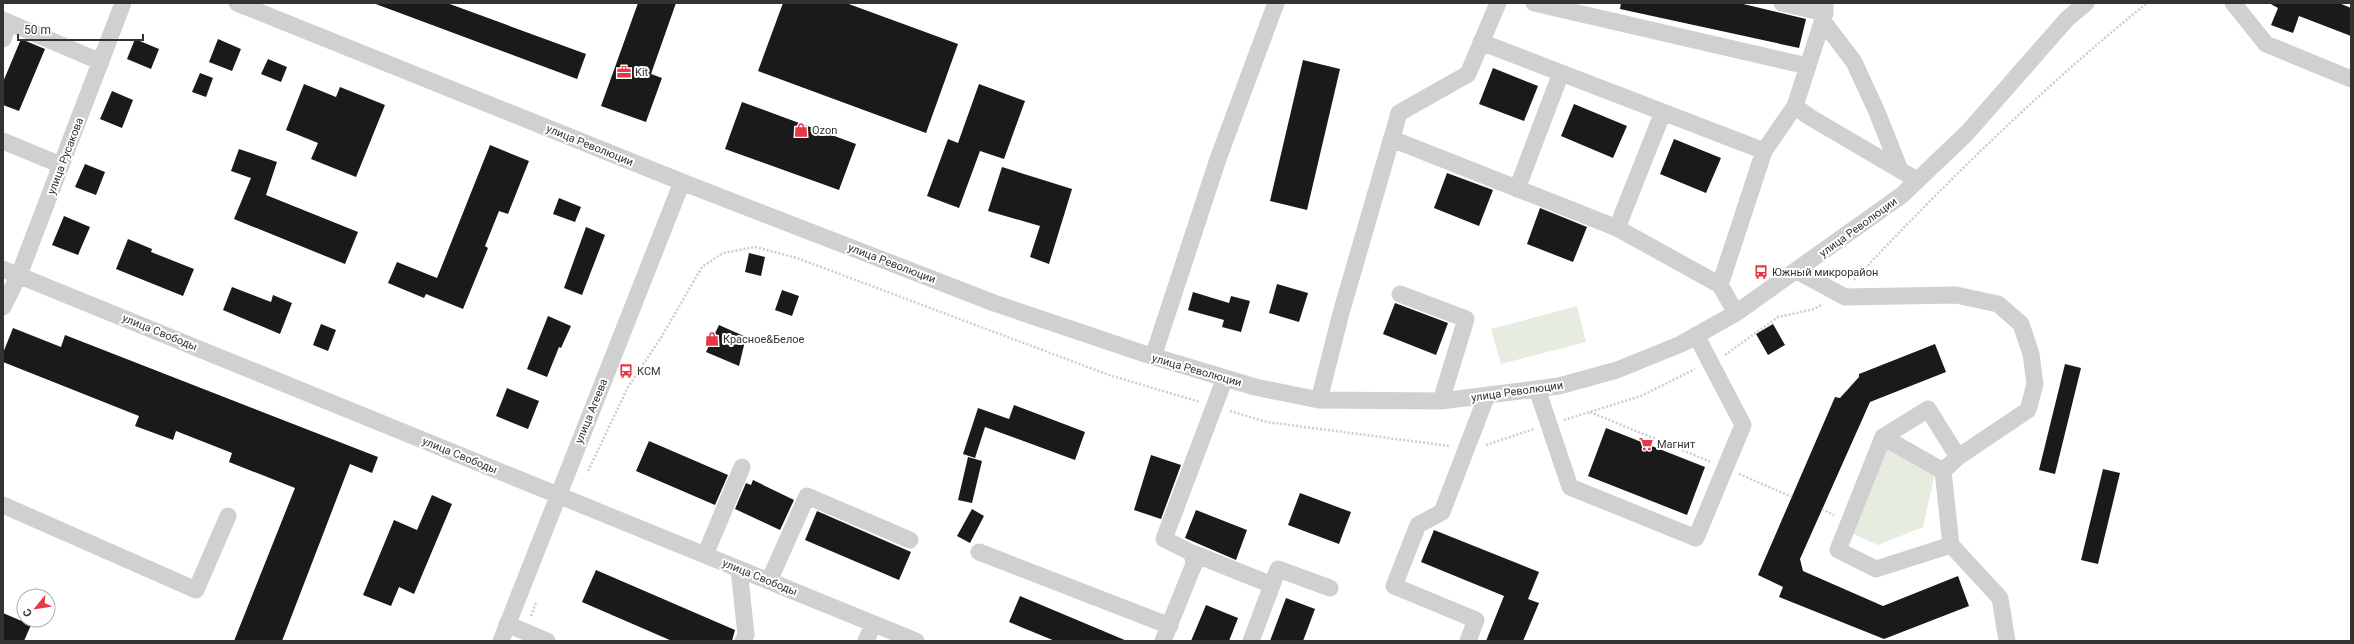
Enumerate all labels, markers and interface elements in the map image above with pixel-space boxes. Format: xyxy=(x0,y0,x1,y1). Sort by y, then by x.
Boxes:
scale bar xyxy=(18,16,143,42)
text: 50 m xyxy=(24,23,51,37)
office icon: Kit xyxy=(616,64,632,80)
place label: Kit xyxy=(635,66,649,79)
street label: улица Русакова xyxy=(45,116,86,196)
street label: улица Революции xyxy=(544,122,635,169)
shop icon: Ozon xyxy=(793,122,809,138)
place label: Ozon xyxy=(812,124,837,137)
street label: улица Революции xyxy=(1817,195,1900,260)
street label: улица Революции xyxy=(846,241,937,286)
bus stop icon: Южный микрорайон xyxy=(1753,264,1769,280)
place label: Южный микрорайон xyxy=(1772,266,1878,279)
street label: улица Свободы xyxy=(120,311,199,353)
shop icon: Красное&Белое xyxy=(704,331,720,347)
place label: Красное&Белое xyxy=(723,333,805,346)
street label: улица Революции xyxy=(1151,351,1243,390)
bus stop icon: КСМ xyxy=(618,363,634,379)
place label: КСМ xyxy=(637,365,661,378)
street label: улица Агеева xyxy=(573,377,610,445)
street label: улица Революции xyxy=(1470,379,1564,404)
street label: улица Свободы xyxy=(420,434,499,476)
supermarket icon: Магнит xyxy=(1638,436,1654,452)
place label: Магнит xyxy=(1657,438,1696,451)
street label: улица Свободы xyxy=(720,556,799,598)
north arrow xyxy=(16,588,56,628)
text: С xyxy=(20,606,35,619)

